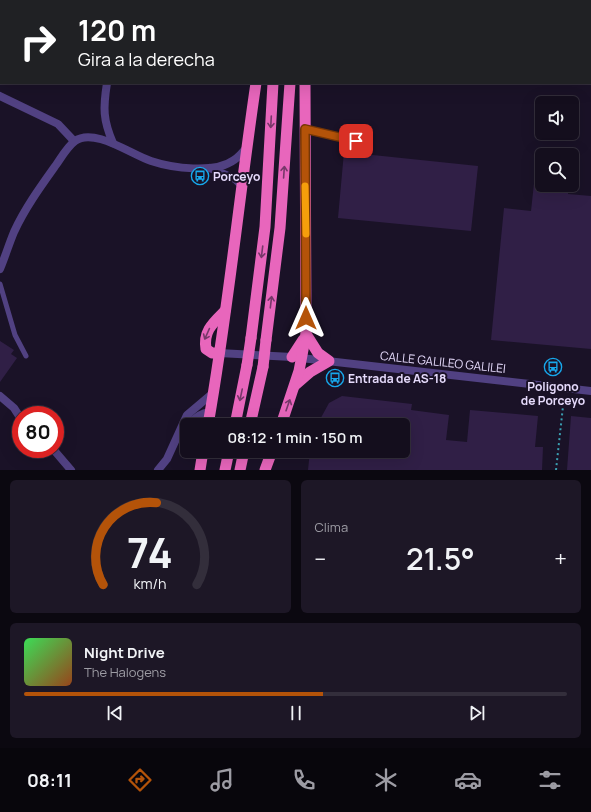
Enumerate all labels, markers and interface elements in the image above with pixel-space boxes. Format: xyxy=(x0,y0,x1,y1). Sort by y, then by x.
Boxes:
text: 120 m xyxy=(78,11,156,49)
icon: right xyxy=(12,16,64,68)
text: Gira a la derecha xyxy=(78,47,215,71)
map controls xyxy=(535,96,579,192)
button: sound xyxy=(535,96,579,140)
one-way arrow xyxy=(268,115,275,128)
pin xyxy=(339,124,373,158)
icon: arrive xyxy=(345,130,367,152)
button: search xyxy=(535,148,579,192)
bus stop icon: Porceyo xyxy=(190,166,210,186)
one-way arrow xyxy=(280,166,287,179)
place label: Porceyo xyxy=(213,168,260,185)
one-way arrow xyxy=(258,245,265,258)
one-way arrow xyxy=(267,296,275,309)
position arrow xyxy=(285,297,327,339)
one-way arrow xyxy=(203,328,210,340)
street label: CALLE GALILEO GALILEI xyxy=(379,347,507,377)
bus stop icon: Poligono de Porceyo xyxy=(543,357,563,377)
bus stop icon: Entrada de AS-18 xyxy=(325,368,345,388)
place label: Entrada de AS-18 xyxy=(348,370,446,387)
place label: Poligono de Porceyo xyxy=(521,378,585,409)
one-way arrow xyxy=(236,388,244,401)
one-way arrow xyxy=(284,399,292,411)
speed limit sign: 80 xyxy=(12,406,64,458)
text: 08:12 · 1 min · 150 m xyxy=(227,427,363,448)
text: Clima xyxy=(315,518,348,536)
text: 74 xyxy=(127,523,173,579)
text: 21.5° xyxy=(406,538,475,579)
text: − xyxy=(315,544,326,574)
text: + xyxy=(554,544,567,574)
text: km/h xyxy=(134,573,167,592)
text: Night Drive xyxy=(84,642,165,663)
text: The Halogens xyxy=(84,663,166,681)
icon: previous xyxy=(104,702,126,724)
icon: pause xyxy=(285,702,307,724)
icon: next xyxy=(466,702,488,724)
icon: directions xyxy=(126,766,154,794)
icon: music xyxy=(208,766,236,794)
icon: phone xyxy=(290,766,318,794)
icon: climate xyxy=(372,766,400,794)
icon: car xyxy=(454,766,482,794)
icon: filters xyxy=(536,766,564,794)
text: 08:11 xyxy=(27,768,72,792)

